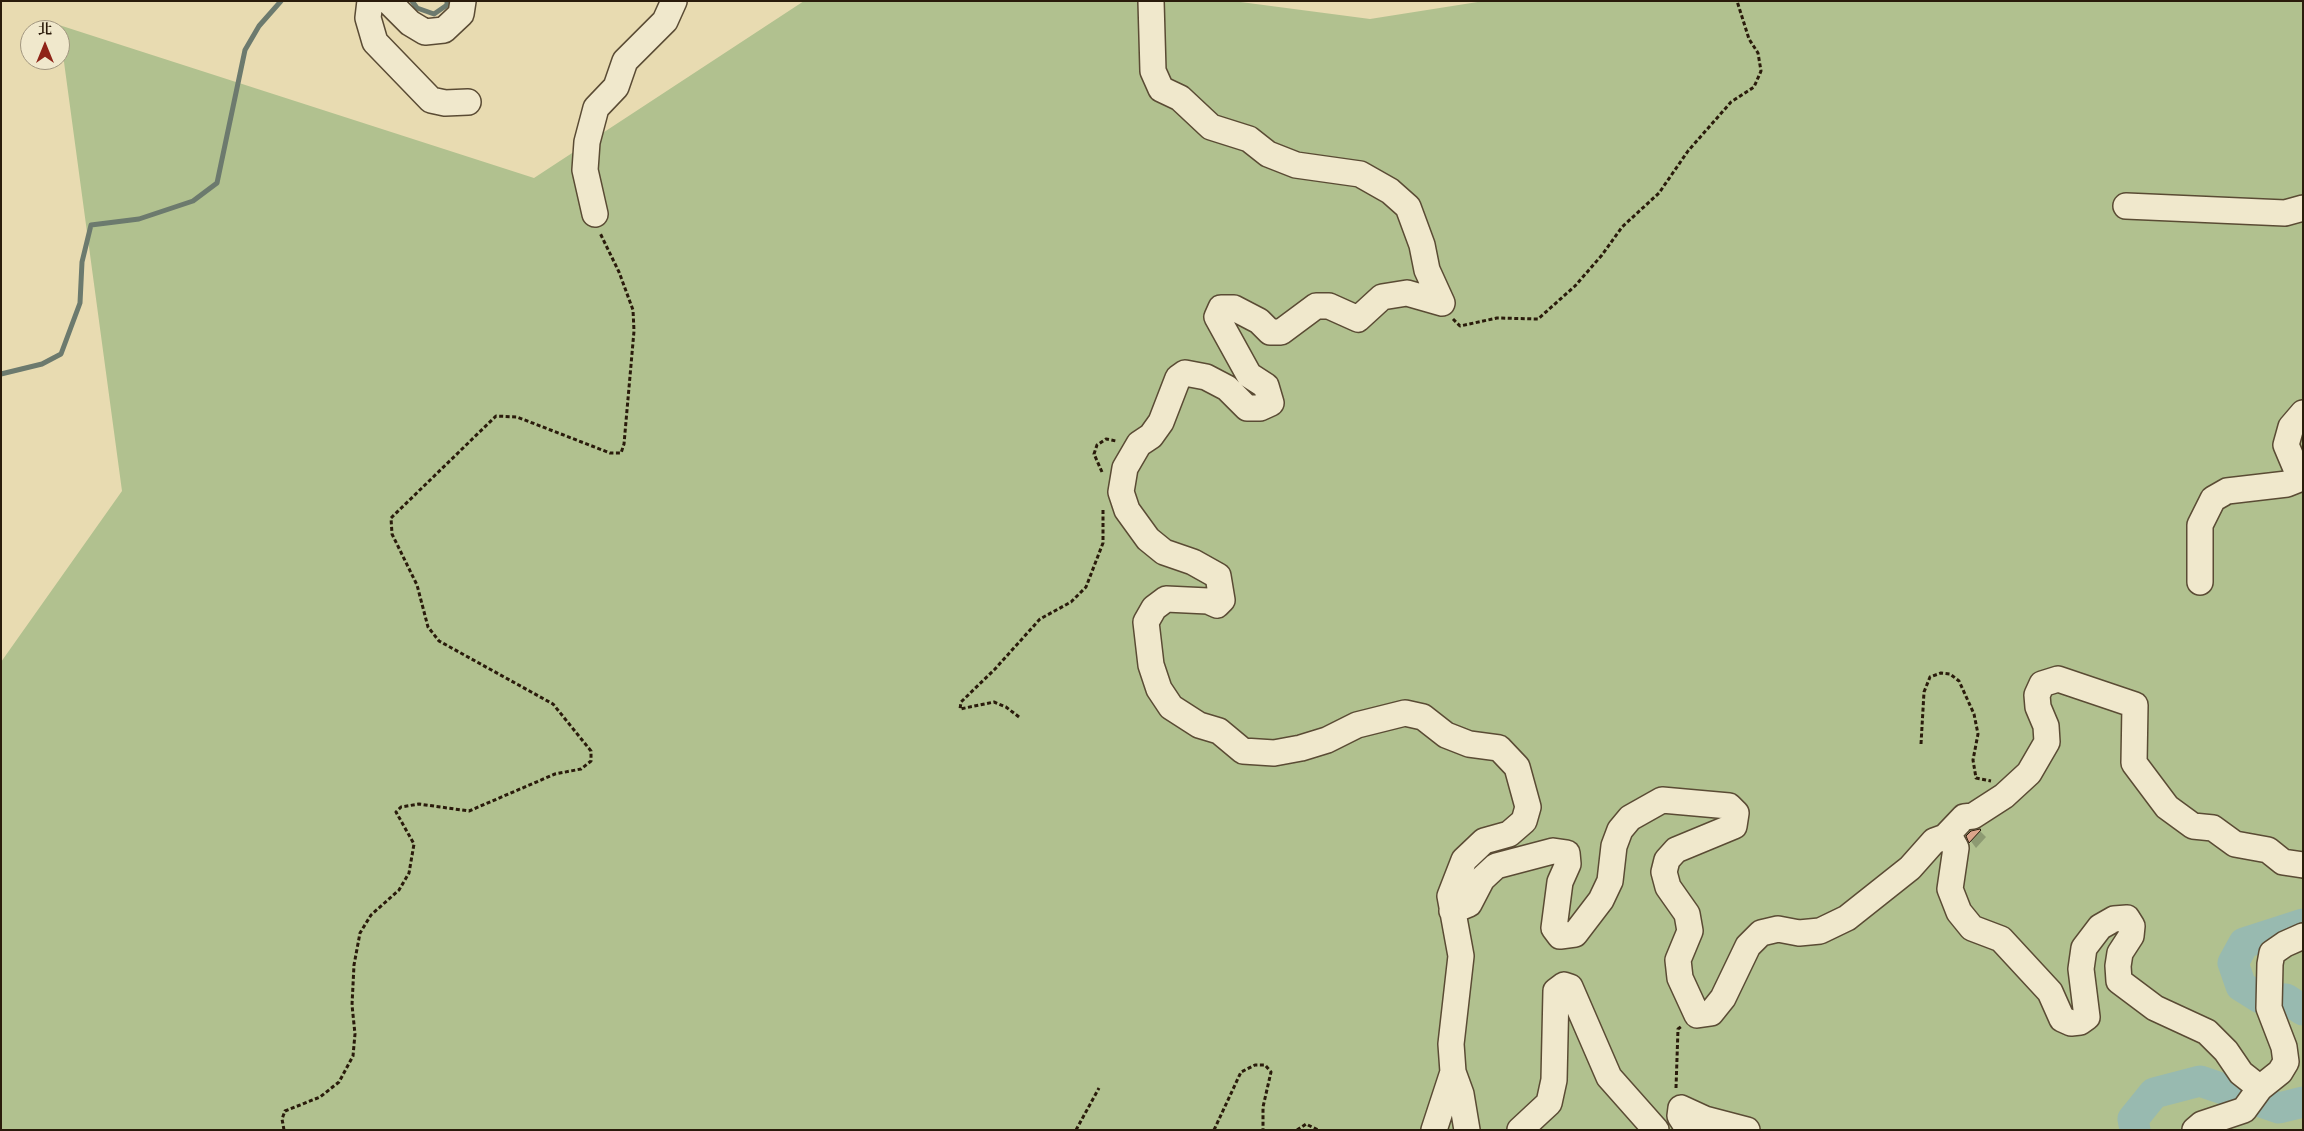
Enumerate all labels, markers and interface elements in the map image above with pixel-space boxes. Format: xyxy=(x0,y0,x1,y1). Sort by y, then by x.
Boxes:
north arrow xyxy=(20,20,70,70)
text: 北 xyxy=(38,21,52,40)

